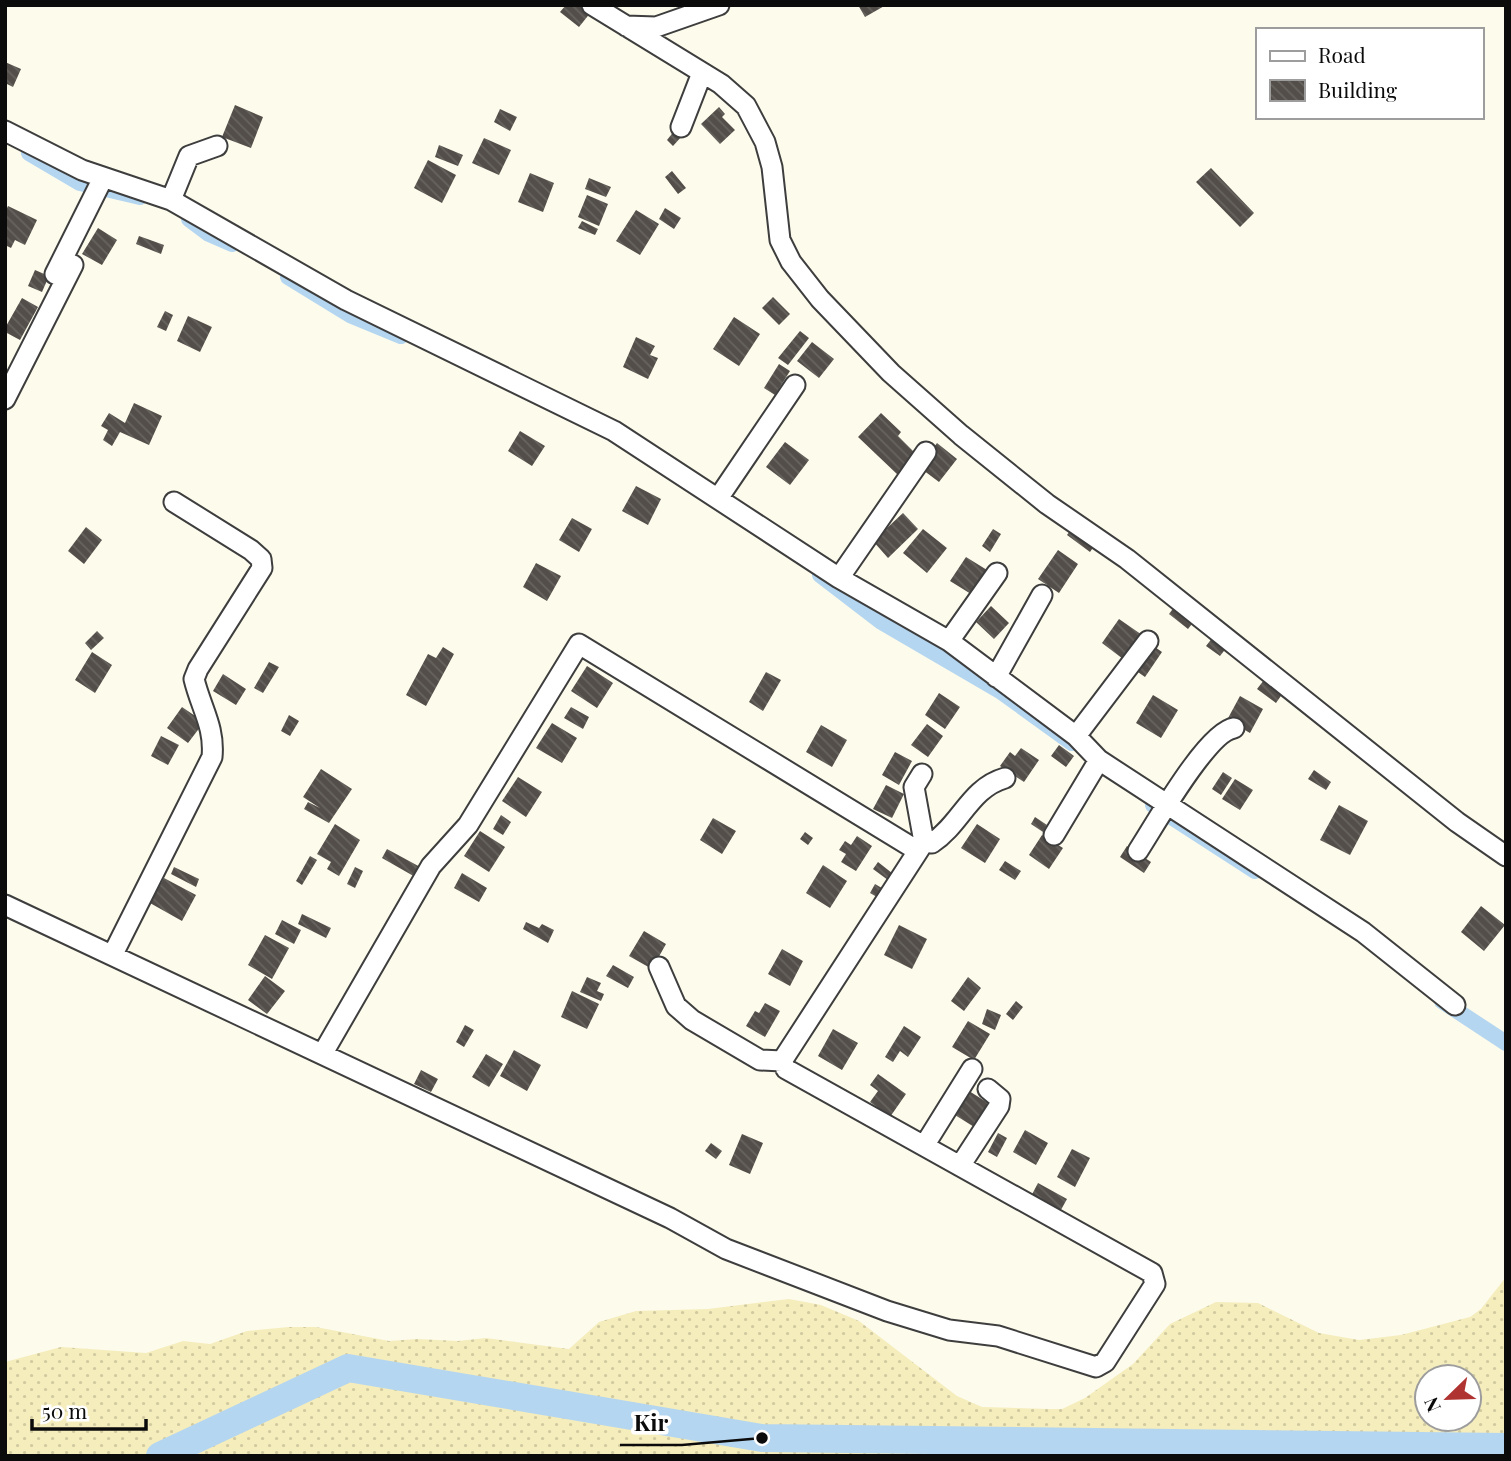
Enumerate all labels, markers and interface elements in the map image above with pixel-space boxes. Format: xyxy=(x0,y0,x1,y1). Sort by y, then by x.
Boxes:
legend xyxy=(1256,28,1483,119)
text: Road xyxy=(1318,40,1366,68)
text: Building xyxy=(1318,75,1397,103)
north arrow xyxy=(1413,1363,1483,1433)
scale bar xyxy=(32,1388,145,1432)
text: N xyxy=(1417,1393,1446,1416)
text: 50 m xyxy=(42,1396,88,1424)
callout: Kir xyxy=(620,1401,682,1445)
text: Kir xyxy=(634,1406,668,1437)

